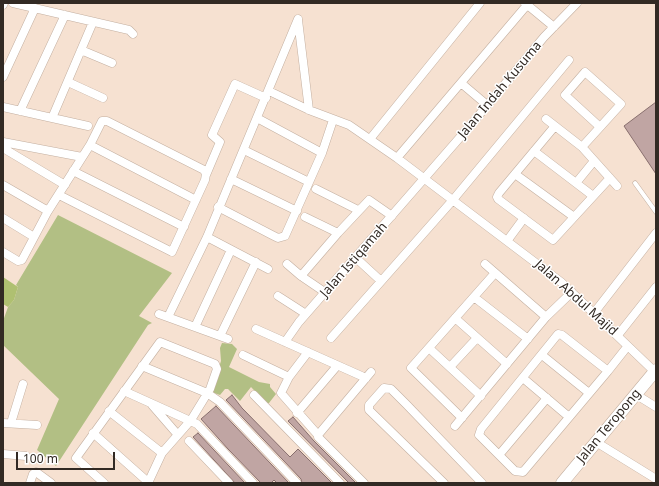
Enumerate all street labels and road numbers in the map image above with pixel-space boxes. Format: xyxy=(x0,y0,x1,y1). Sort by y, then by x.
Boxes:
street label: Jalan Indah Kusuma xyxy=(455,38,545,142)
street label: Jalan Istiqamah xyxy=(317,219,391,301)
street label: Jalan Abdul Majid xyxy=(531,257,621,339)
street label: Jalan Teropong xyxy=(574,386,644,466)

